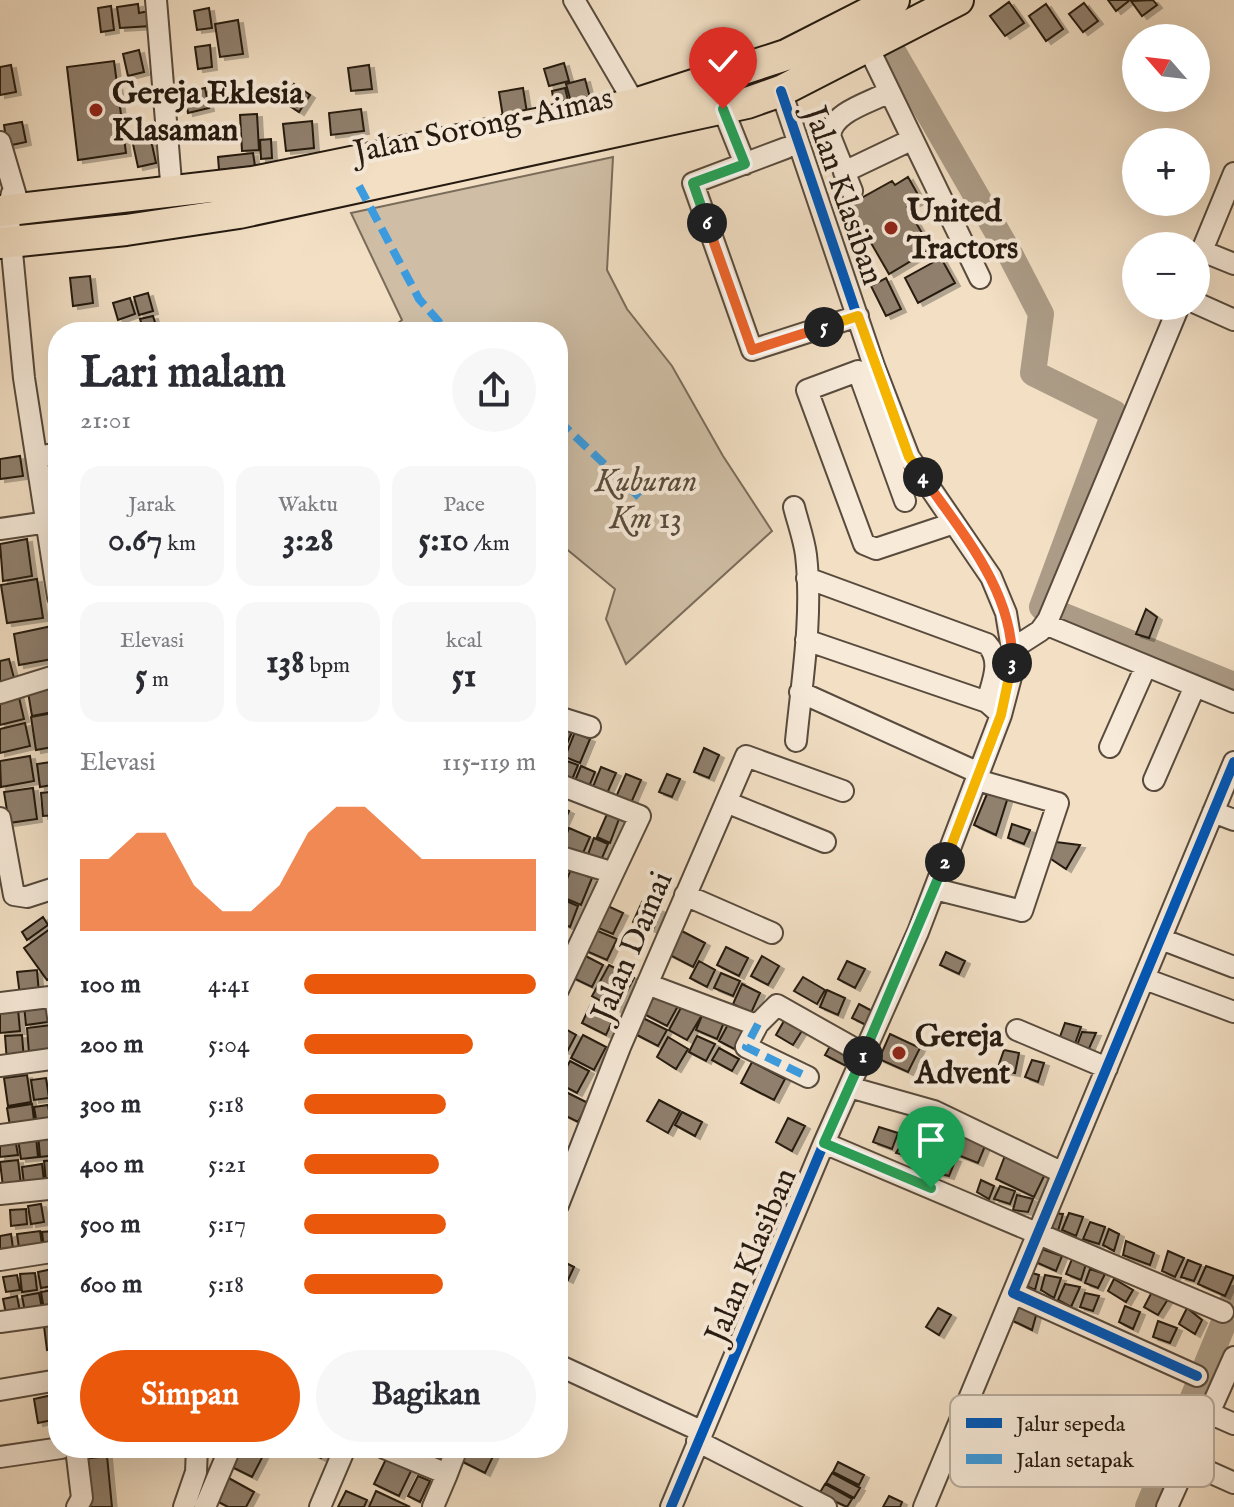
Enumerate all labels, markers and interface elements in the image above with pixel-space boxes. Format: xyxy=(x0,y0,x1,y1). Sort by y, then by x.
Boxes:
north arrow xyxy=(1122,24,1210,112)
map controls xyxy=(1122,24,1210,320)
pin xyxy=(689,27,757,109)
icon: check xyxy=(701,39,745,83)
place label: Gereja Eklesia Klasaman xyxy=(112,74,304,152)
street label: Jalan Sorong-Aimas xyxy=(347,79,617,175)
street label: Jalan Klasiban xyxy=(792,98,892,290)
marker: Gereja Eklesia Klasaman xyxy=(87,101,105,119)
button: + xyxy=(1122,128,1210,216)
place label: United Tractors xyxy=(906,192,1018,270)
pin: 6 xyxy=(687,203,727,243)
text: 6 xyxy=(702,209,712,237)
marker: United Tractors xyxy=(882,219,900,237)
button: − xyxy=(1122,232,1210,320)
pin: 5 xyxy=(804,307,844,347)
text: 5 xyxy=(820,313,828,341)
text: Lari malam xyxy=(80,346,286,402)
button: share xyxy=(452,348,536,432)
text: 21:01 xyxy=(80,404,131,437)
pin: 4 xyxy=(903,457,943,497)
park label: Kuburan Km 13 xyxy=(594,462,697,540)
text: 4 xyxy=(918,463,928,491)
text: Jarak xyxy=(128,491,176,519)
text: Waktu xyxy=(278,491,338,519)
text: Pace xyxy=(443,491,485,519)
text: 0.67 xyxy=(108,519,162,562)
text: 3:28 xyxy=(283,519,333,562)
text: 5:10 xyxy=(418,519,469,562)
text: km xyxy=(162,530,196,558)
text: /km xyxy=(469,530,510,558)
text: Elevasi xyxy=(120,627,184,655)
text: kcal xyxy=(446,627,482,655)
text: 138 xyxy=(266,641,305,684)
pin: 3 xyxy=(992,643,1032,683)
text: 3 xyxy=(1008,649,1016,677)
text: bpm xyxy=(305,652,350,680)
text: 5 xyxy=(135,655,147,698)
text: 51 xyxy=(452,655,477,698)
text: m xyxy=(147,666,169,694)
text: Elevasi xyxy=(80,746,156,779)
text: 115–119 m xyxy=(442,746,536,779)
pin: 2 xyxy=(925,842,965,882)
text: 2 xyxy=(940,848,950,876)
street label: Jalan Damai xyxy=(582,866,683,1031)
text: 100 m xyxy=(80,968,141,1001)
text: 4:41 xyxy=(208,968,250,1001)
place label: Gereja Advent xyxy=(913,1017,1010,1095)
text: 200 m xyxy=(80,1028,144,1061)
text: 5:04 xyxy=(208,1028,250,1061)
pin: 1 xyxy=(843,1036,883,1076)
text: 1 xyxy=(859,1042,867,1070)
marker: Gereja Advent xyxy=(890,1044,908,1062)
text: 300 m xyxy=(80,1088,141,1121)
text: 5:18 xyxy=(208,1088,244,1121)
pin xyxy=(897,1106,965,1188)
icon: arrive xyxy=(909,1118,953,1162)
text: 400 m xyxy=(80,1148,144,1181)
text: 5:21 xyxy=(208,1148,246,1181)
street label: Jalan Klasiban xyxy=(696,1162,808,1352)
text: 500 m xyxy=(80,1208,141,1241)
text: 5:17 xyxy=(208,1208,246,1241)
text: 600 m xyxy=(80,1268,142,1301)
text: 5:18 xyxy=(208,1268,244,1301)
button: Simpan xyxy=(80,1350,300,1442)
button: Bagikan xyxy=(316,1350,536,1442)
legend xyxy=(950,1395,1214,1487)
text: Jalur sepeda xyxy=(1013,1411,1126,1439)
text: Jalan setapak xyxy=(1013,1447,1134,1475)

